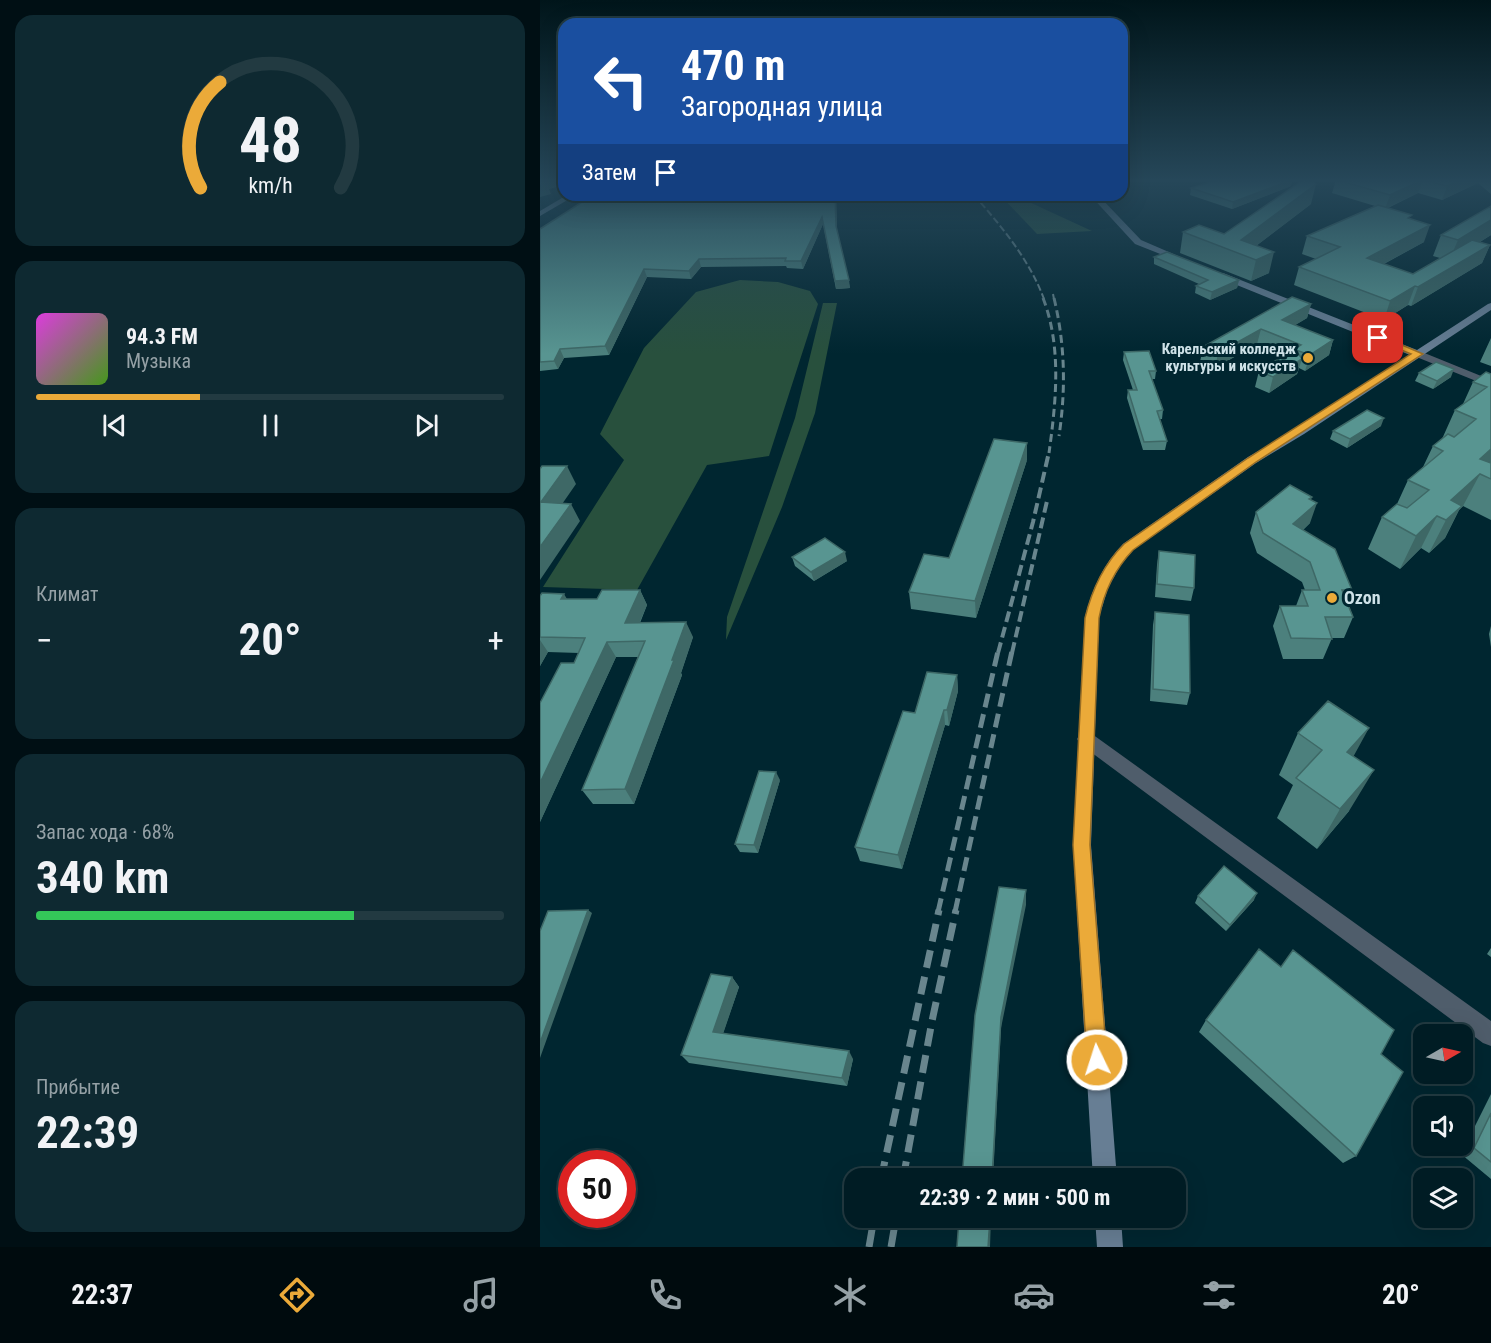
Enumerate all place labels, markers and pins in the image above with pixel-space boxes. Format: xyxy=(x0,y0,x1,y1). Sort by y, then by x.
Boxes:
pin xyxy=(1352,312,1403,363)
place label: Карельский колледж культуры и искусств xyxy=(1162,340,1296,375)
marker: Карельский колледж культуры и искусств xyxy=(1301,351,1315,365)
place label: Ozon xyxy=(1344,587,1381,608)
marker: Ozon xyxy=(1325,591,1339,605)

